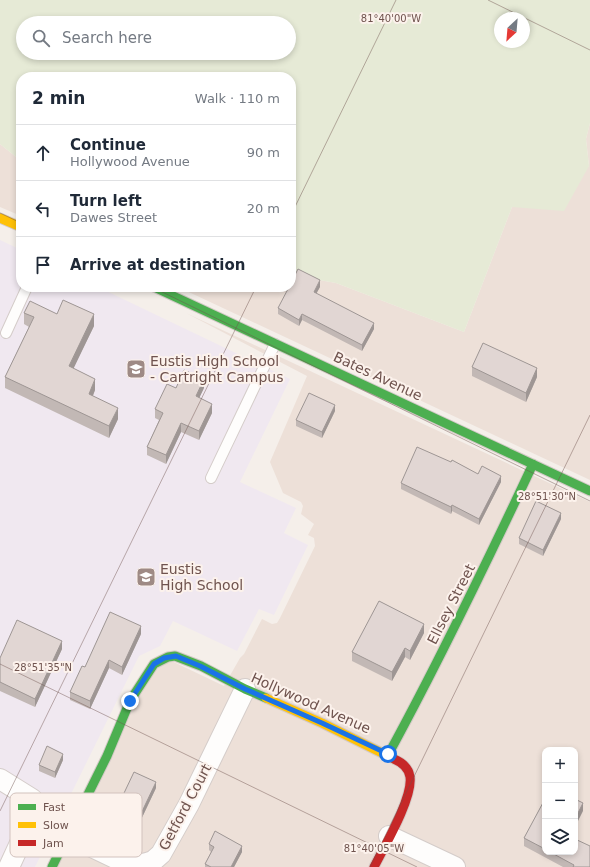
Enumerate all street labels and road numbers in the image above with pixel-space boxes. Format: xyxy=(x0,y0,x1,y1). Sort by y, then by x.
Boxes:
street label: Bates Avenue xyxy=(331,348,425,404)
street label: Ellsey Street xyxy=(424,561,478,647)
street label: Hollywood Avenue xyxy=(249,669,373,737)
street label: Getford Court xyxy=(155,761,215,853)

